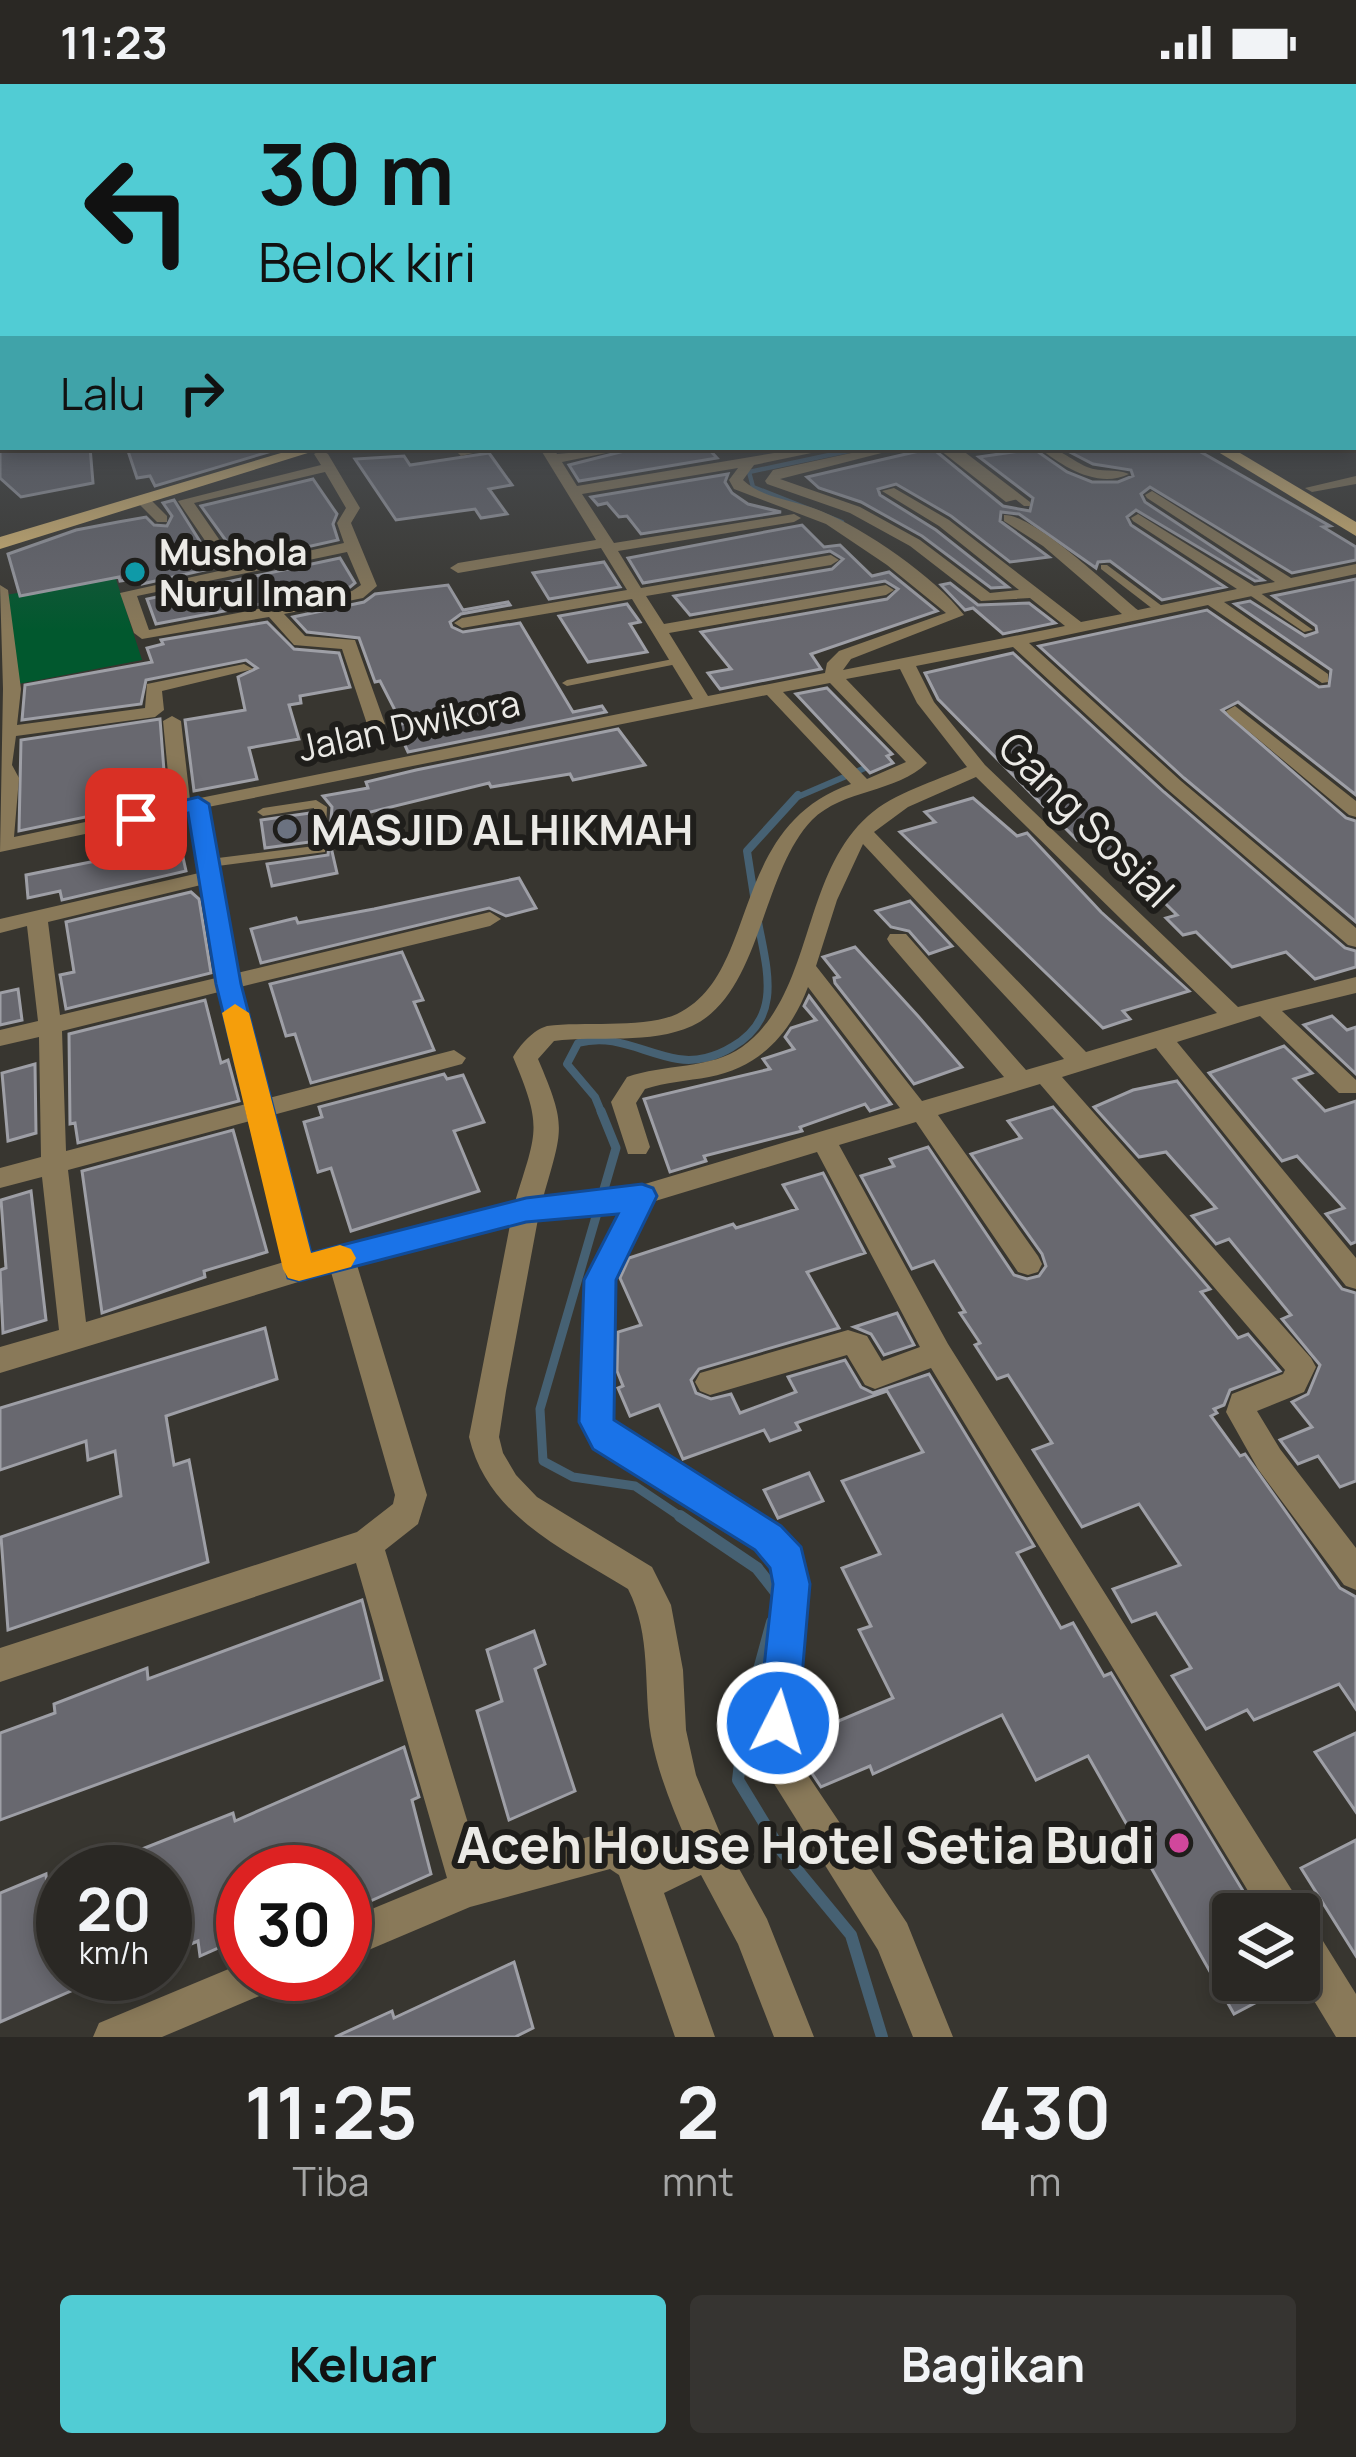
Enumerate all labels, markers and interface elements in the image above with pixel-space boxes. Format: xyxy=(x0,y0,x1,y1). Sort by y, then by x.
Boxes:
text: 11:23 xyxy=(60,11,168,73)
text: 30 m xyxy=(258,115,454,230)
icon: left xyxy=(60,132,216,288)
text: Belok kiri xyxy=(258,224,476,298)
icon: right xyxy=(169,360,235,426)
text: Lalu xyxy=(60,362,145,424)
place label: Mushola Nurul Iman xyxy=(159,527,347,617)
marker: Mushola Nurul Iman xyxy=(122,559,148,585)
street label: Jalan Dwikora xyxy=(294,678,524,772)
street label: Gang Sosial xyxy=(986,718,1188,920)
pin xyxy=(85,768,187,870)
icon: arrive xyxy=(103,786,169,852)
place label: MASJID AL HIKMAH xyxy=(311,800,693,858)
marker: MASJID AL HIKMAH xyxy=(274,816,300,842)
position arrow xyxy=(715,1660,841,1786)
place label: Aceh House Hotel Setia Budi xyxy=(456,1809,1155,1878)
marker: Aceh House Hotel Setia Budi xyxy=(1166,1830,1192,1856)
speed limit sign: 30 xyxy=(216,1845,372,2001)
text: 20 xyxy=(76,1867,152,1949)
map controls xyxy=(1212,1893,1320,2001)
button: layers xyxy=(1212,1893,1320,2001)
text: km/h xyxy=(79,1932,149,1973)
text: 11:25 xyxy=(245,2062,417,2161)
text: 2 xyxy=(676,2062,719,2161)
text: 430 xyxy=(978,2062,1111,2161)
text: Tiba xyxy=(292,2154,370,2208)
text: mnt xyxy=(662,2154,734,2208)
text: m xyxy=(1028,2154,1061,2208)
button: Keluar xyxy=(60,2295,666,2433)
button: Bagikan xyxy=(690,2295,1296,2433)

